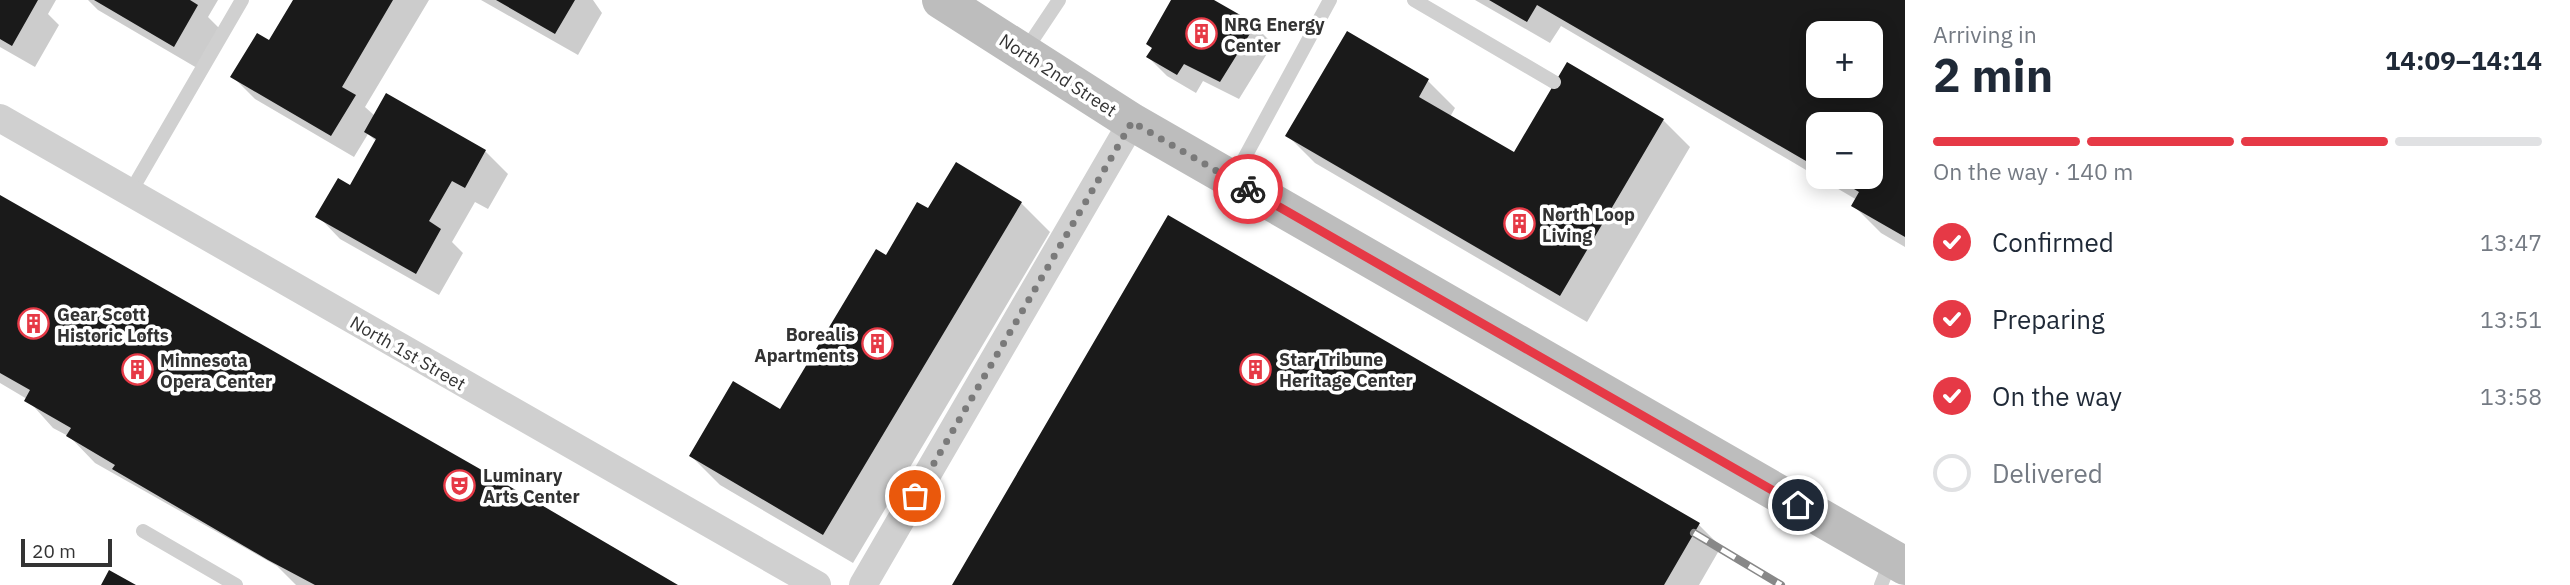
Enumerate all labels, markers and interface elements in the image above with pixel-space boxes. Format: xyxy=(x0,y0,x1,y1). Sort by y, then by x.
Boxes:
place label: NRG Energy Center xyxy=(1224,13,1325,57)
building icon: NRG Energy Center xyxy=(1184,17,1218,51)
text: Arriving in xyxy=(1933,19,2037,49)
map controls xyxy=(1806,21,1883,189)
button: + xyxy=(1806,21,1883,98)
street label: North 2nd Street xyxy=(995,28,1121,122)
text: 14:09–14:14 xyxy=(2385,43,2542,77)
text: 2 min xyxy=(1933,45,2053,105)
button: − xyxy=(1806,112,1883,189)
courier xyxy=(1213,154,1283,224)
text: On the way · 140 m xyxy=(1933,156,2133,186)
icon: bike xyxy=(1229,170,1267,208)
place label: North Loop Living xyxy=(1542,203,1635,247)
building icon: North Loop Living xyxy=(1502,207,1536,241)
icon: check xyxy=(1933,223,1971,261)
text: Confirmed xyxy=(1992,225,2114,259)
text: 13:47 xyxy=(2480,227,2542,257)
icon: check xyxy=(1933,300,1971,338)
text: Preparing xyxy=(1992,302,2105,336)
place label: Gear Scott Historic Lofts xyxy=(57,303,169,347)
text: 13:51 xyxy=(2480,304,2542,334)
building icon: Gear Scott Historic Lofts xyxy=(17,307,51,341)
street label: North 1st Street xyxy=(346,311,470,395)
place label: Borealis Apartments xyxy=(754,323,855,367)
building icon: Borealis Apartments xyxy=(861,327,895,361)
place label: Star Tribune Heritage Center xyxy=(1279,348,1413,392)
place label: Minnesota Opera Center xyxy=(160,349,272,393)
building icon: Star Tribune Heritage Center xyxy=(1239,352,1273,386)
building icon: Minnesota Opera Center xyxy=(120,353,154,387)
icon: check xyxy=(1933,377,1971,415)
text: On the way xyxy=(1992,379,2122,413)
text: 13:58 xyxy=(2480,381,2542,411)
text: Delivered xyxy=(1992,456,2103,490)
place label: Luminary Arts Center xyxy=(483,464,580,508)
pin xyxy=(885,466,945,526)
theatre icon: Luminary Arts Center xyxy=(443,468,477,502)
pin xyxy=(1768,475,1828,535)
icon: bag xyxy=(896,477,934,515)
icon: home xyxy=(1779,486,1817,524)
scale bar xyxy=(21,536,112,568)
text: 20 m xyxy=(32,539,76,563)

